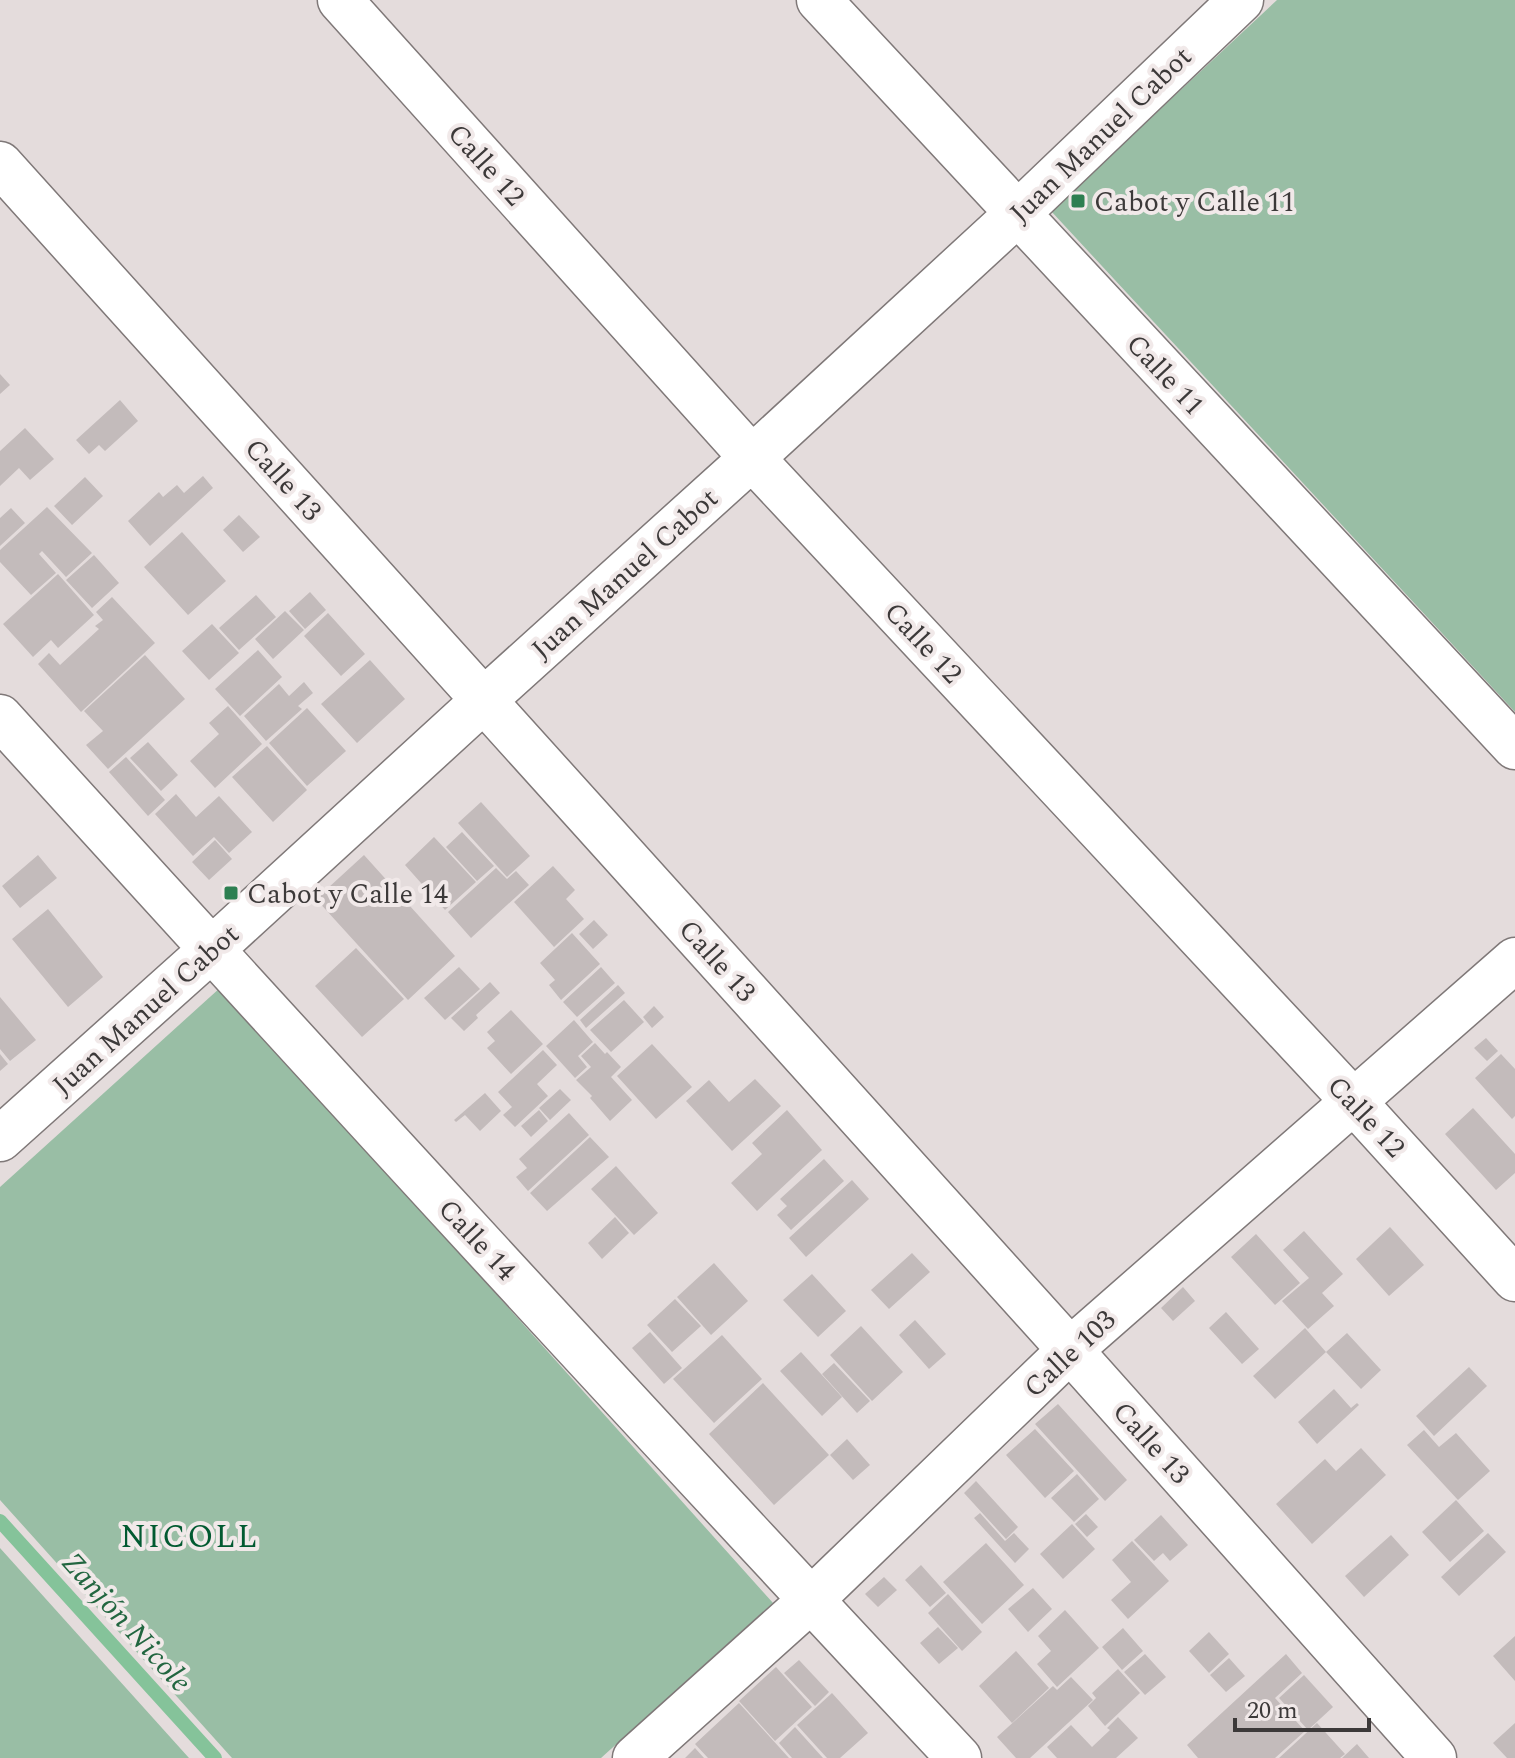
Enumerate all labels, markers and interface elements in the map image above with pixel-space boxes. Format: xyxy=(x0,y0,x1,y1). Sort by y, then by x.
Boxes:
street label: Juan Manuel Cabot xyxy=(1000,36,1202,234)
street label: Calle 12 xyxy=(437,114,535,216)
place label: Cabot y Calle 11 xyxy=(1094,181,1295,224)
marker: Cabot y Calle 11 xyxy=(1069,192,1087,210)
street label: Calle 11 xyxy=(1115,324,1214,426)
street label: Calle 13 xyxy=(234,429,332,531)
street label: Juan Manuel Cabot xyxy=(522,478,728,670)
street label: Calle 12 xyxy=(873,592,972,694)
place label: Cabot y Calle 14 xyxy=(247,873,448,916)
marker: Cabot y Calle 14 xyxy=(222,884,240,902)
street label: Calle 13 xyxy=(668,910,766,1012)
street label: Juan Manuel Cabot xyxy=(43,914,249,1106)
street label: Calle 12 xyxy=(1316,1066,1415,1168)
street label: Calle 14 xyxy=(427,1189,526,1291)
street label: Calle 103 xyxy=(1014,1300,1126,1408)
street label: Calle 13 xyxy=(1102,1392,1200,1494)
district label: NICOLL xyxy=(121,1513,259,1562)
water label: Zanjón Nicole xyxy=(50,1542,202,1704)
scale bar xyxy=(1235,1682,1369,1732)
text: 20 m xyxy=(1247,1693,1298,1729)

